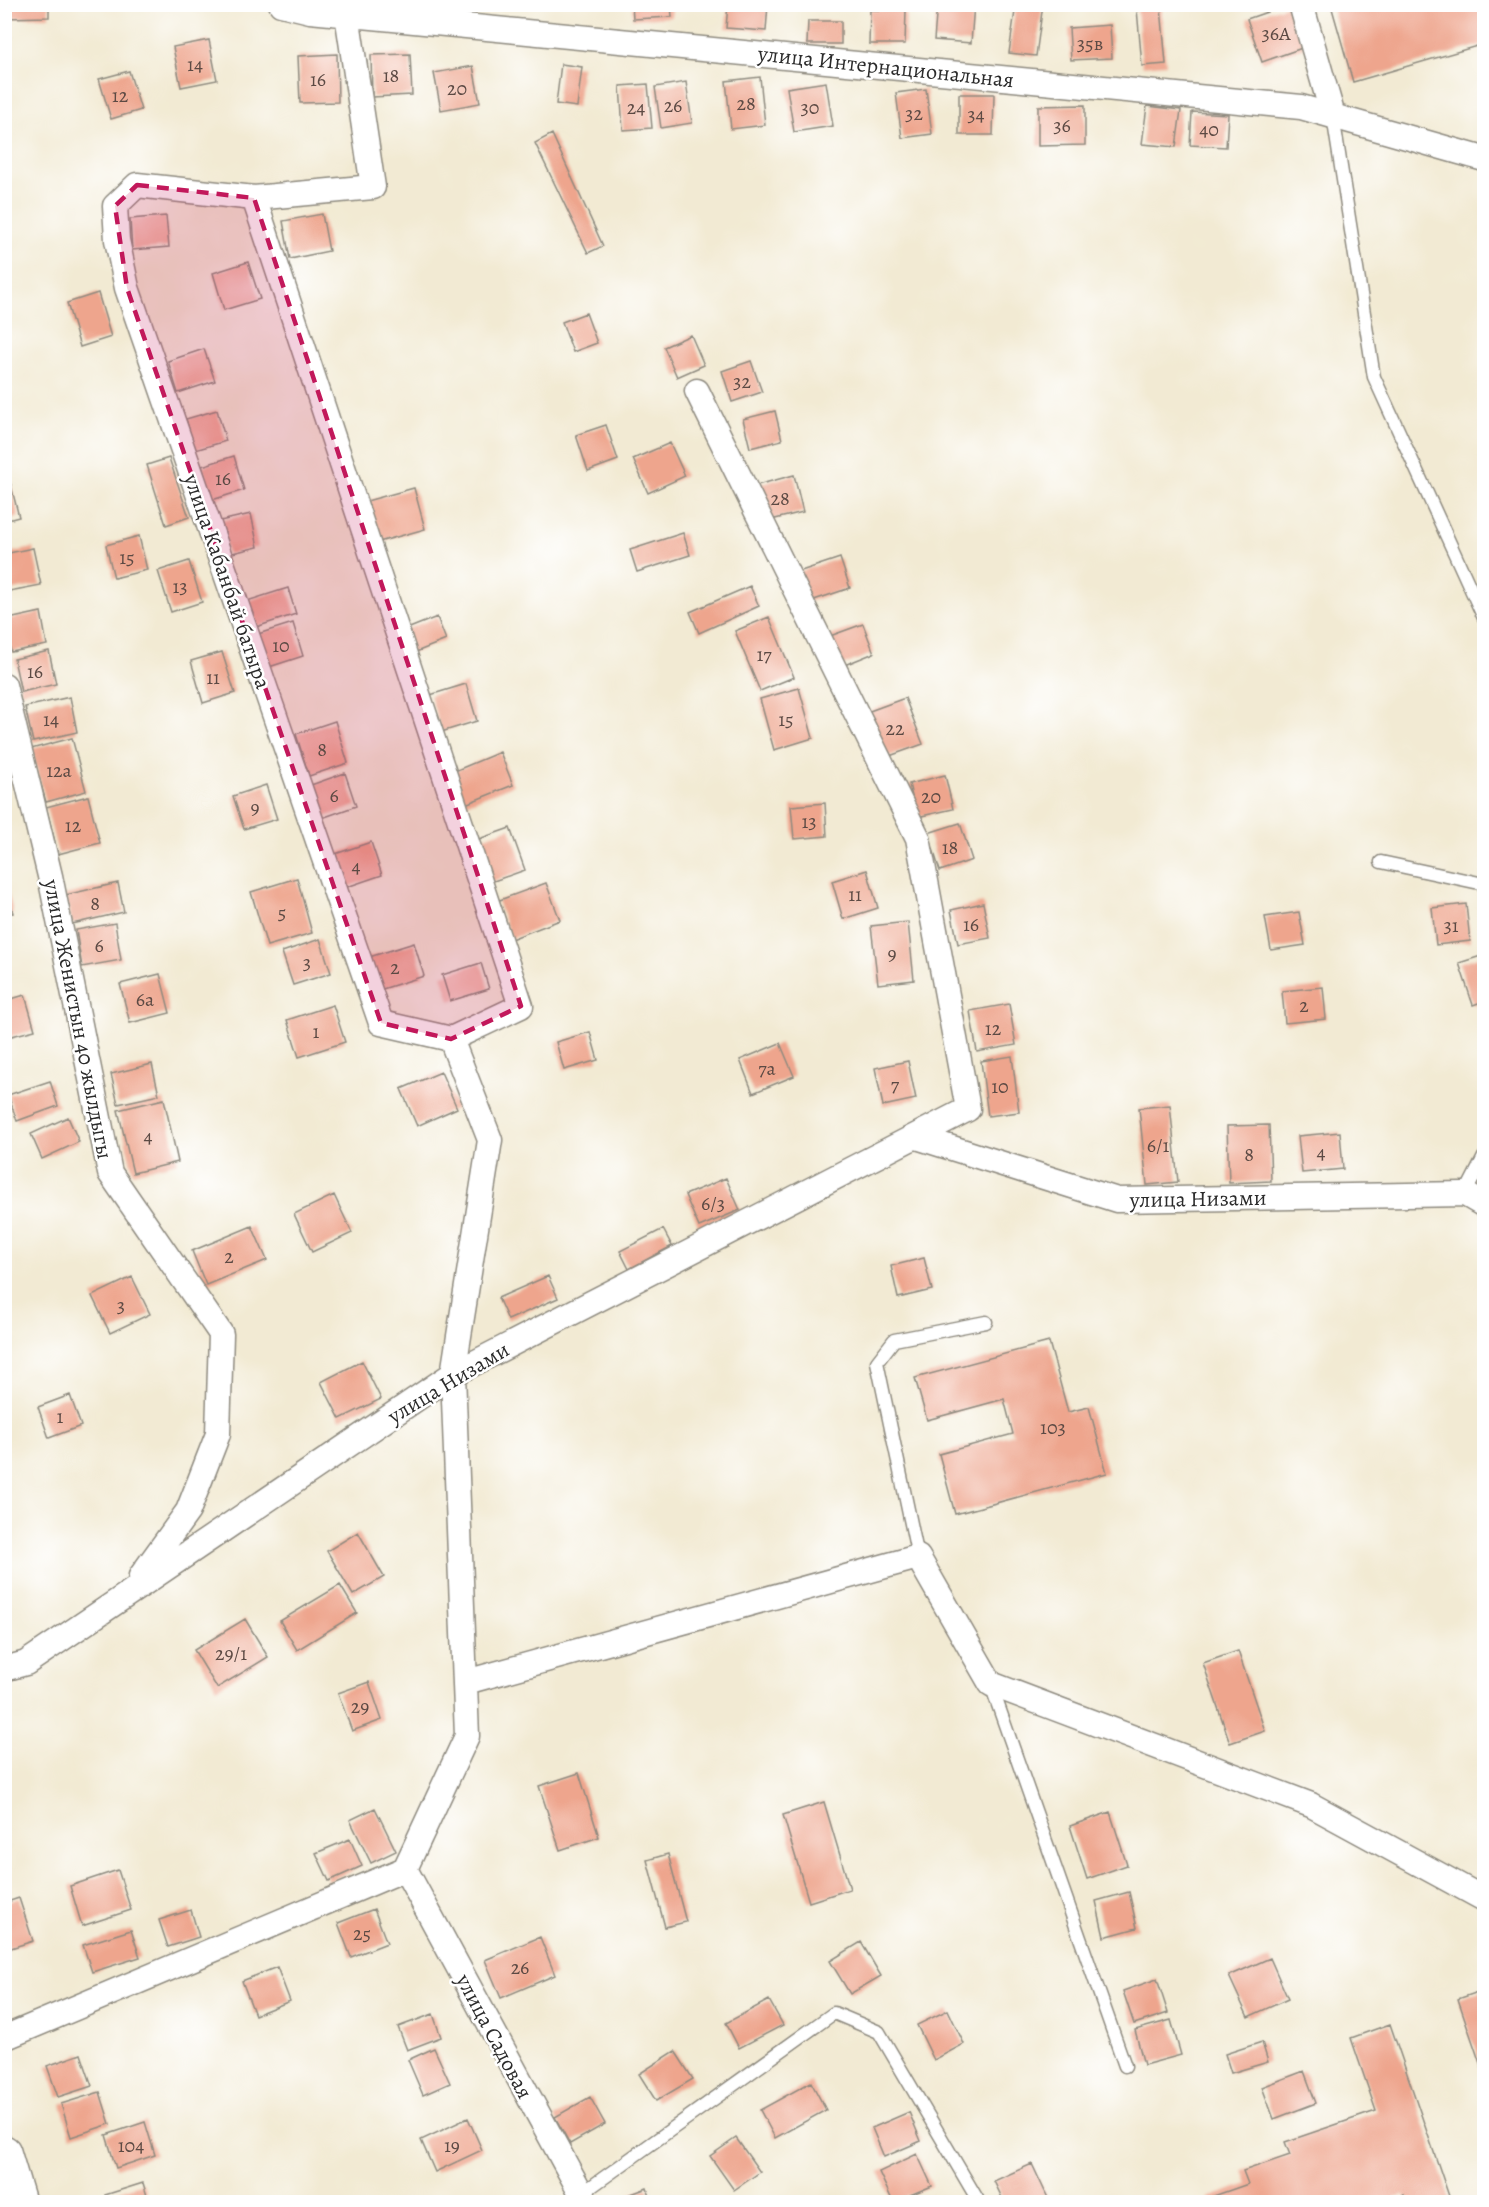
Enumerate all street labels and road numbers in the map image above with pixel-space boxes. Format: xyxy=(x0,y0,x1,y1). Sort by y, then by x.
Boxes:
street label: улица Интернациональная xyxy=(755,39,1015,95)
street label: улица Кабанбай батыра xyxy=(176,469,278,694)
street label: улица Женистын 40 жылдыгы xyxy=(36,876,120,1162)
street label: улица Низами xyxy=(1128,1183,1267,1215)
street label: улица Низами xyxy=(381,1335,515,1432)
street label: улица Садовая xyxy=(448,1968,540,2104)

